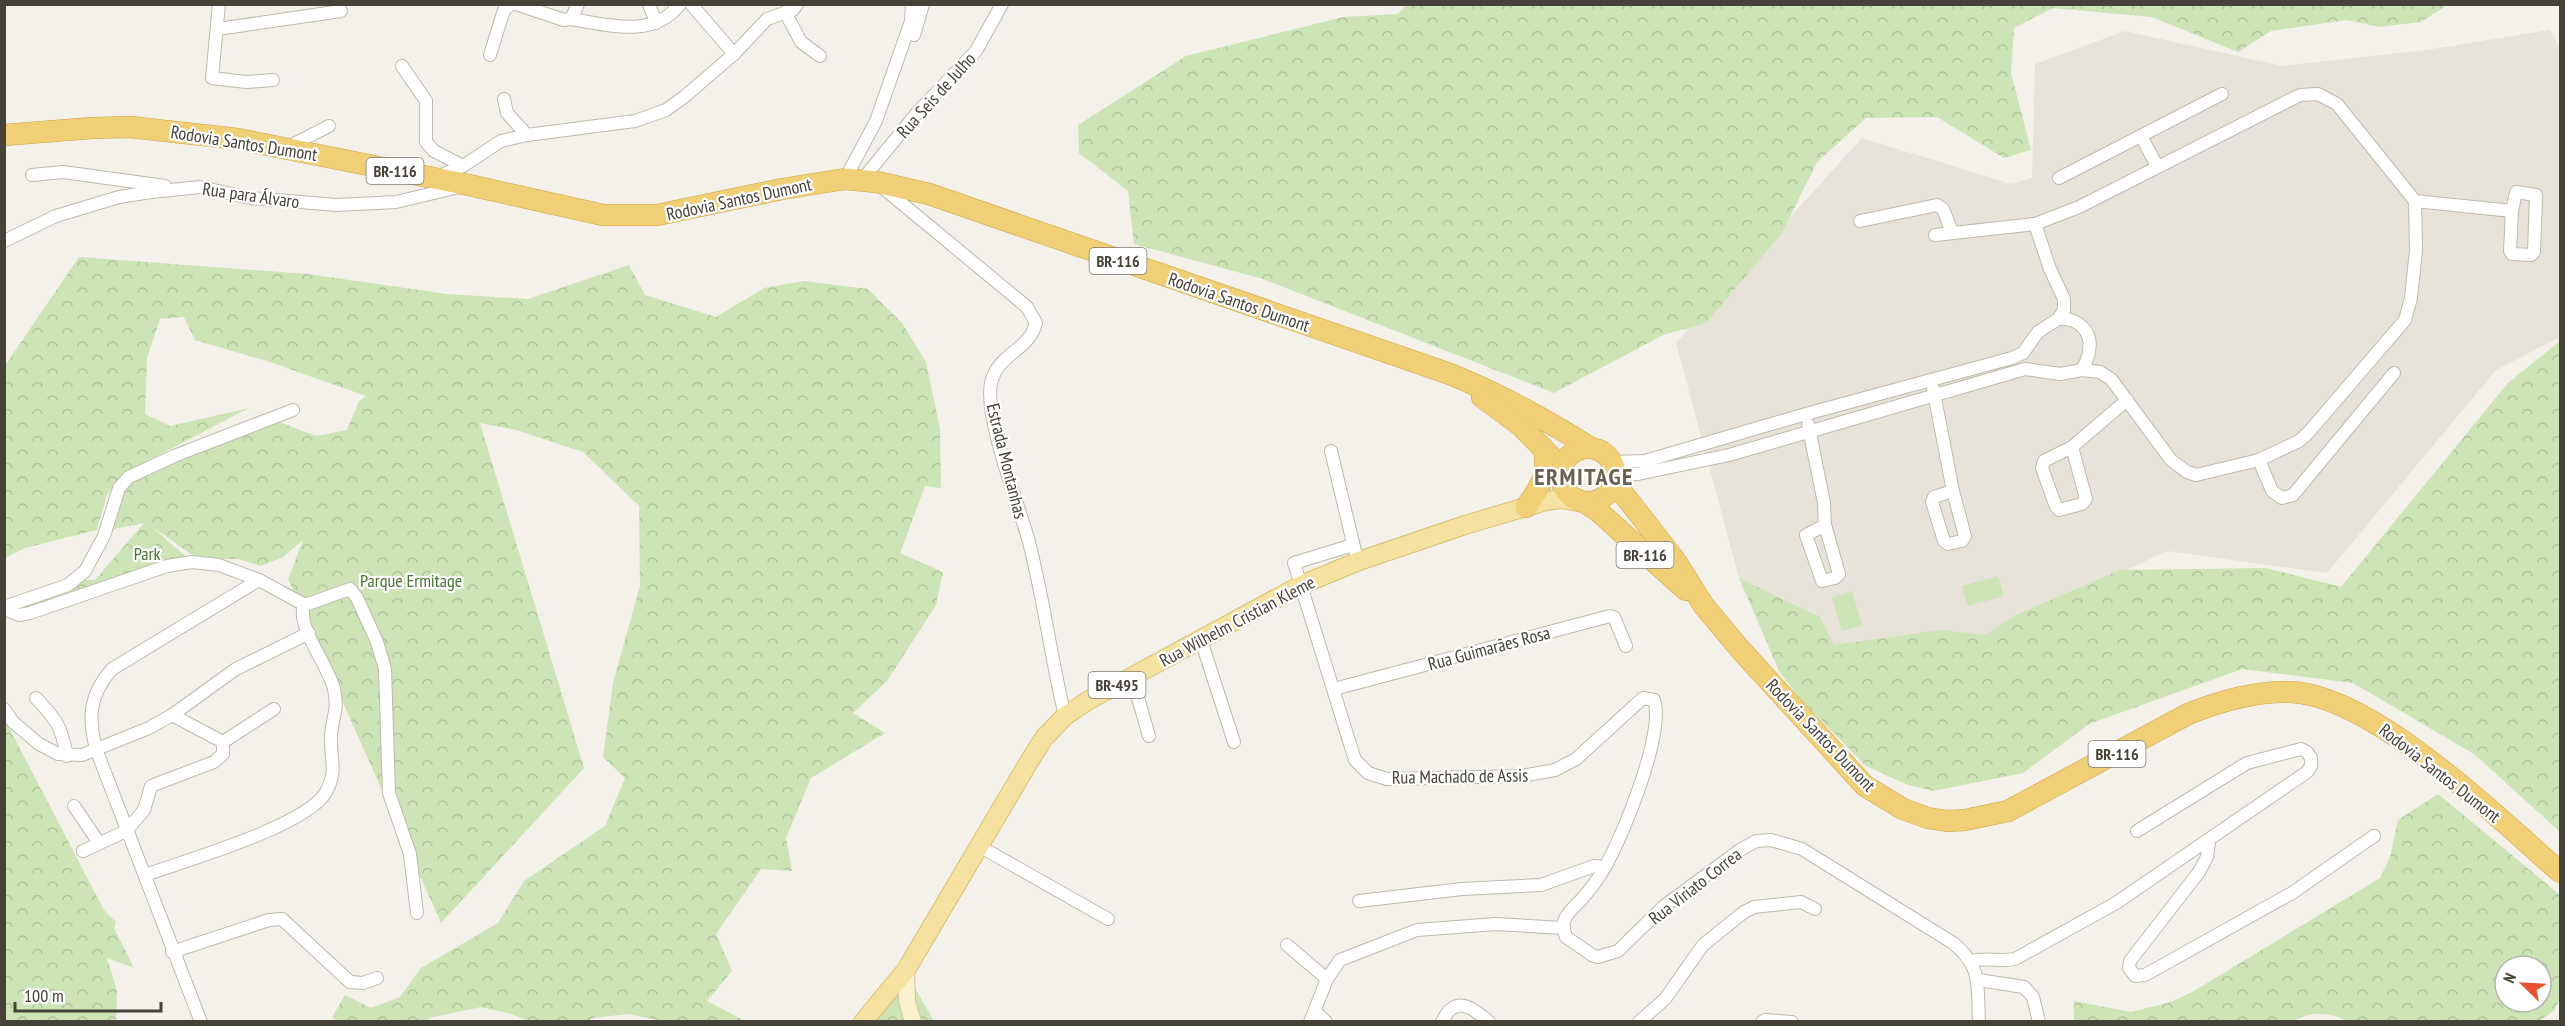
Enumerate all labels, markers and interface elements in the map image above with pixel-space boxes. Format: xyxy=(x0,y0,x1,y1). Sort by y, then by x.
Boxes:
street label: Rua Seis de Julho xyxy=(891,47,981,143)
street label: Rodovia Santos Dumont xyxy=(169,120,319,166)
road number: BR-116 xyxy=(366,158,424,184)
street label: Rodovia Santos Dumont xyxy=(664,172,814,226)
street label: Rua para Álvaro xyxy=(201,177,301,213)
road number: BR-116 xyxy=(1090,248,1146,274)
street label: Rodovia Santos Dumont xyxy=(1165,267,1313,337)
street label: Estrada Montanhas xyxy=(982,401,1032,521)
district label: ERMITAGE xyxy=(1534,461,1634,492)
park label: Park xyxy=(134,542,160,565)
road number: BR-116 xyxy=(1616,542,1674,568)
park label: Parque Ermitage xyxy=(360,569,462,592)
street label: Rua Wilhelm Cristian Kleme xyxy=(1155,570,1319,672)
street label: Rua Guimarães Rosa xyxy=(1425,621,1553,675)
road number: BR-495 xyxy=(1088,672,1146,698)
street label: Rodovia Santos Dumont xyxy=(1761,674,1881,796)
street label: Rodovia Santos Dumont xyxy=(2375,718,2505,828)
road number: BR-116 xyxy=(2088,741,2146,767)
street label: Rua Machado de Assis xyxy=(1392,763,1528,789)
street label: Rua Viriato Correa xyxy=(1644,843,1746,929)
north arrow xyxy=(2493,954,2553,1014)
text: N xyxy=(2498,970,2520,986)
scale bar xyxy=(15,975,160,1013)
text: 100 m xyxy=(24,984,64,1007)

